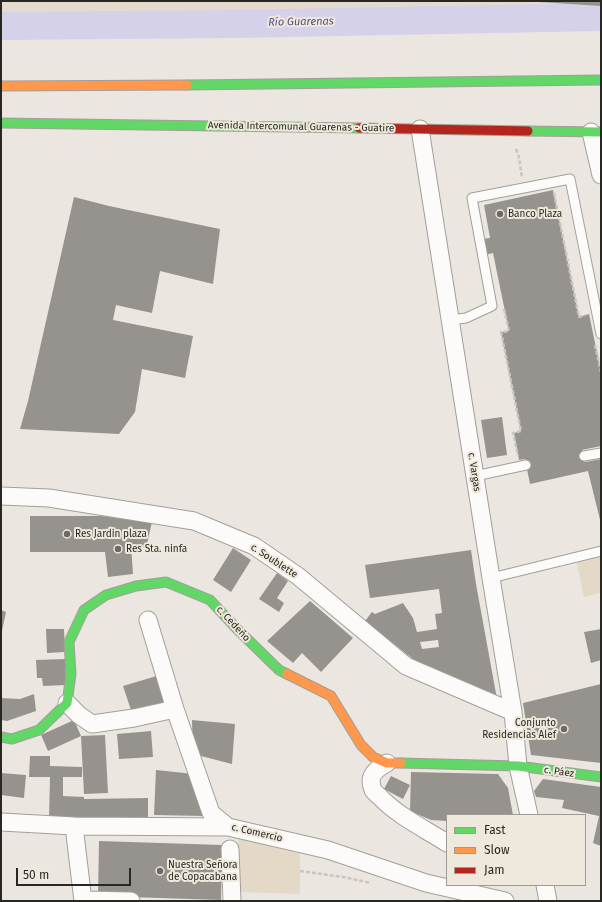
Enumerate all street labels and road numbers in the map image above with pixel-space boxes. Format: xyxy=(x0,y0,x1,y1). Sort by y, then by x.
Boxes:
street label: Avenida Intercomunal Guarenas - Guatire xyxy=(208,119,394,135)
street label: c. Vargas xyxy=(465,452,483,492)
street label: c. Soublette xyxy=(248,541,300,581)
street label: c. Cedeño xyxy=(214,604,252,644)
street label: c. Páez xyxy=(543,764,575,780)
street label: c. Comercio xyxy=(230,821,284,845)

